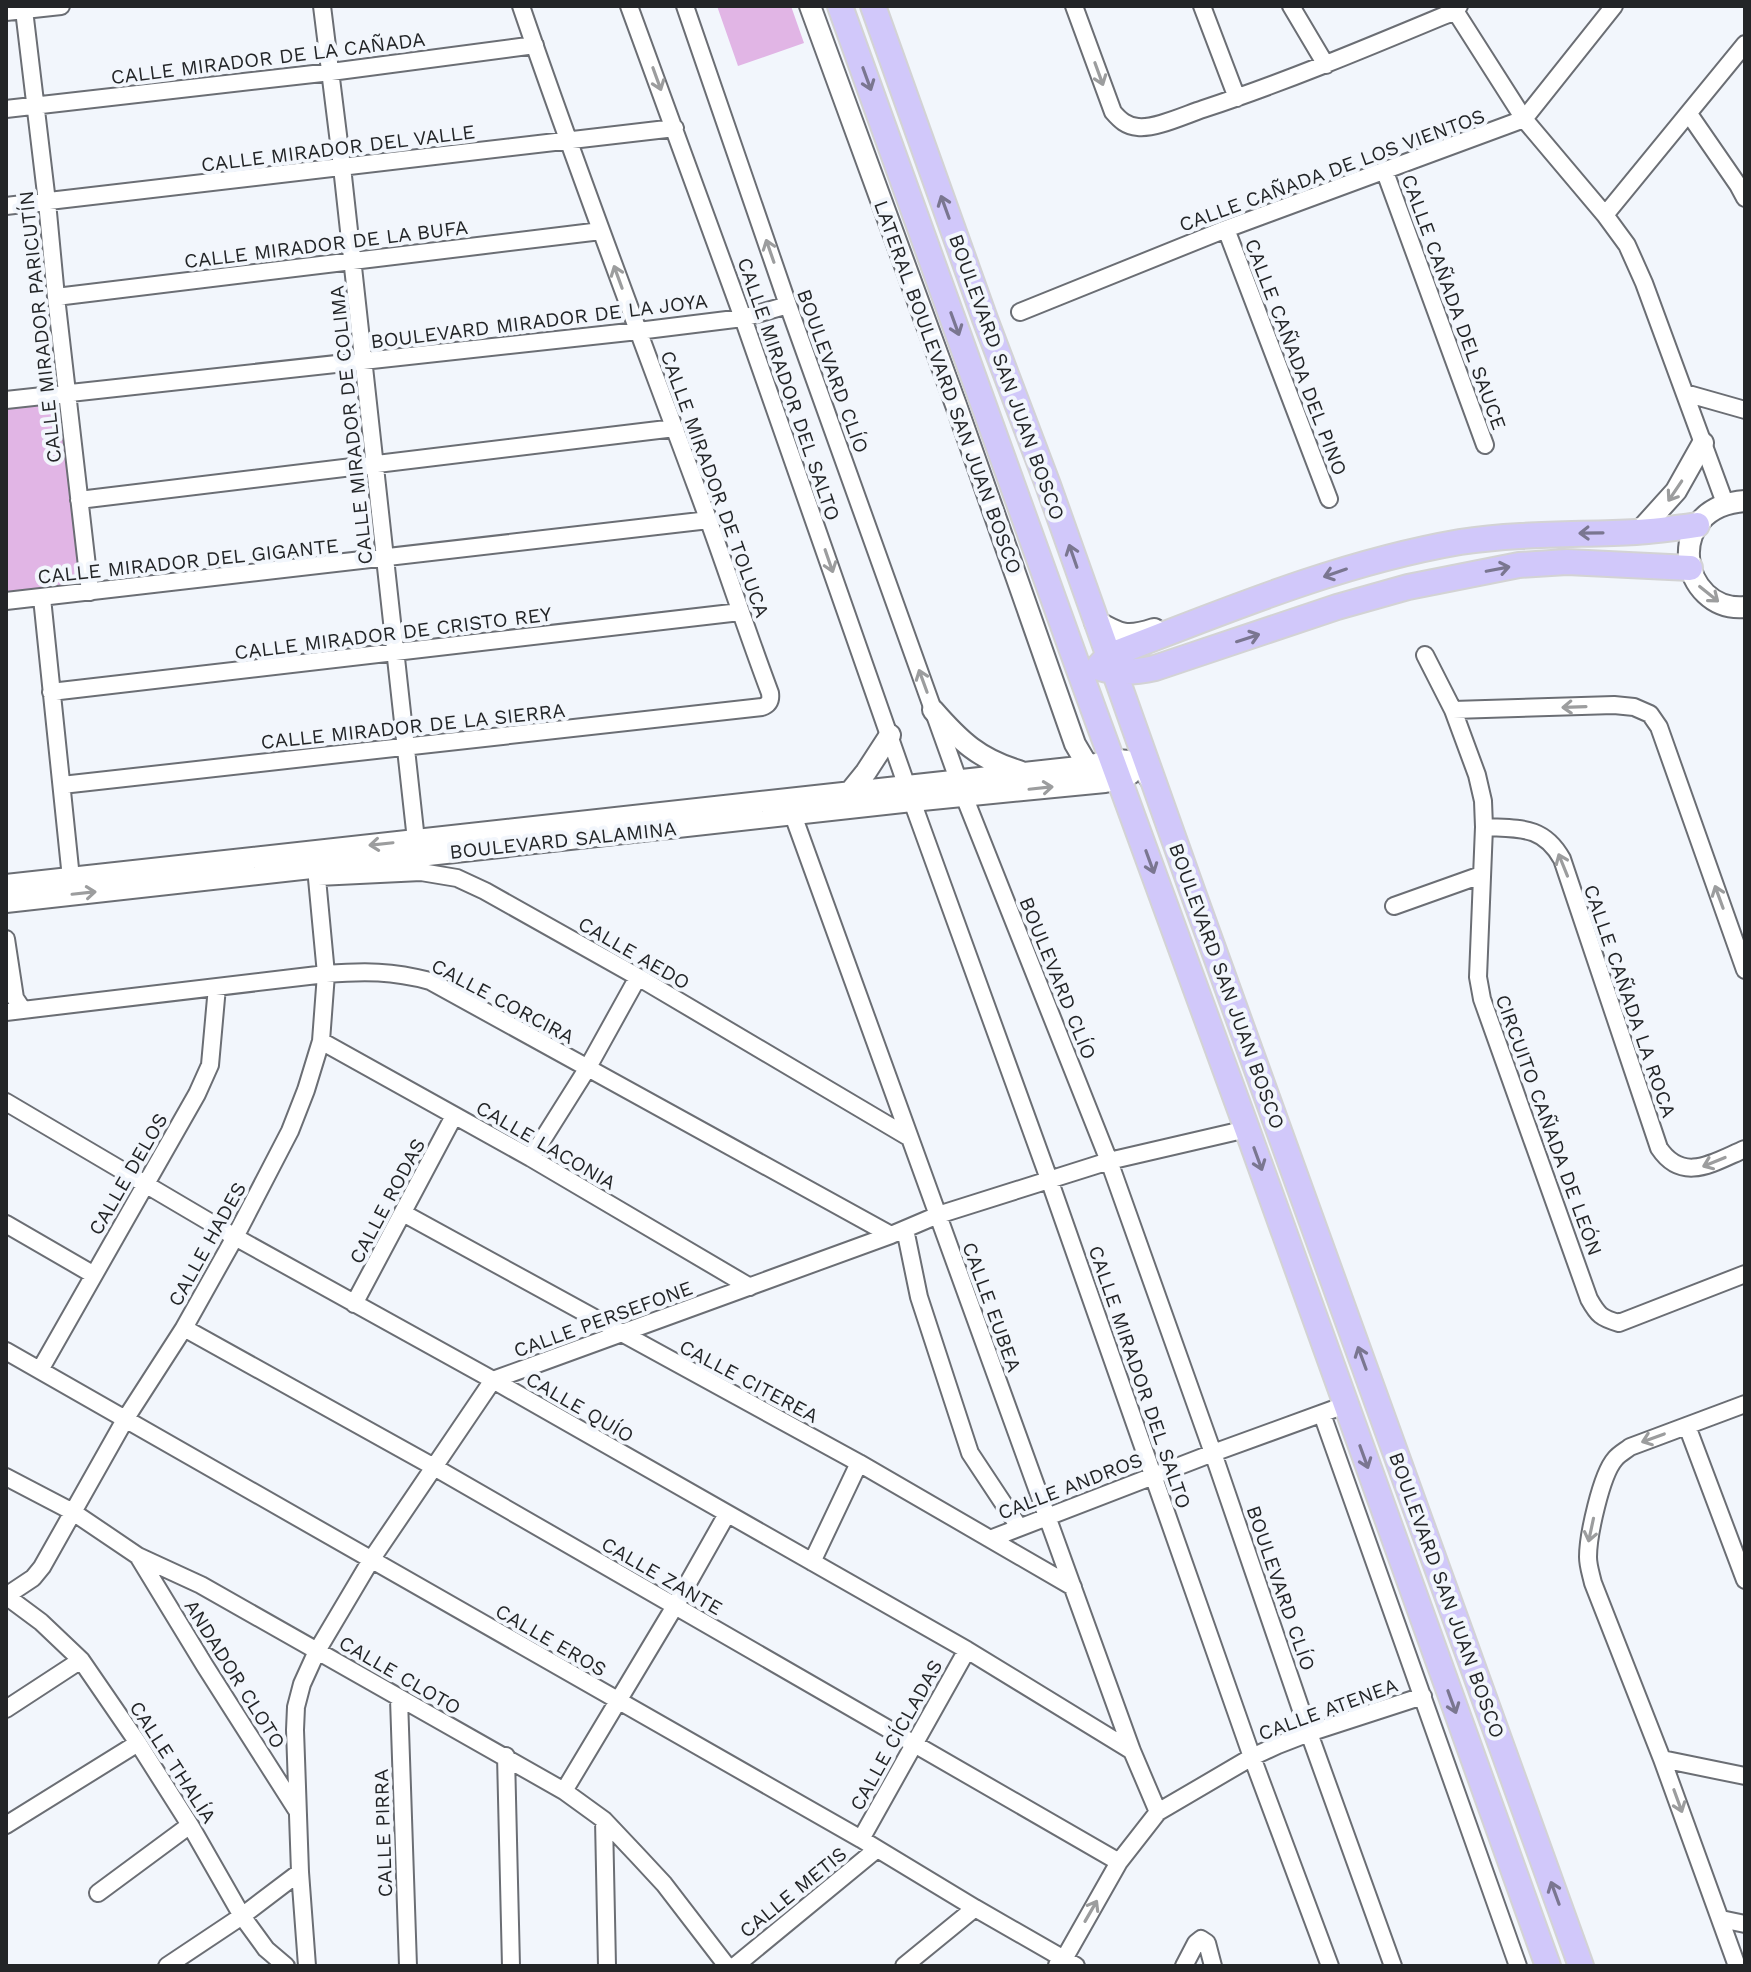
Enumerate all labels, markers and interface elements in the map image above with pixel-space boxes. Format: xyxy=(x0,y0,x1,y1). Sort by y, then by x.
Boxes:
street label: CALLE MIRADOR DE LA CAÑADA xyxy=(109,27,427,89)
one-way arrow xyxy=(1093,61,1107,86)
one-way arrow xyxy=(650,66,665,91)
one-way arrow xyxy=(861,67,875,91)
street label: CALLE CAÑADA DE LOS VIENTOS xyxy=(1176,103,1488,237)
street label: CALLE MIRADOR DEL VALLE xyxy=(200,119,476,177)
street label: CALLE CAÑADA DEL SAUCE xyxy=(1397,171,1511,433)
street label: CALLE MIRADOR PARICUTÍN xyxy=(14,190,66,464)
one-way arrow xyxy=(937,195,951,220)
street label: LATERAL BOULEVARD SAN JUAN BOSCO xyxy=(869,197,1027,577)
street label: CALLE MIRADOR DE LA BUFA xyxy=(183,215,469,273)
street label: BOULEVARD SAN JUAN BOSCO xyxy=(944,231,1070,523)
street label: CALLE CAÑADA DEL PINO xyxy=(1240,235,1352,479)
one-way arrow xyxy=(761,239,776,264)
street label: CALLE MIRADOR DEL SALTO xyxy=(733,254,845,524)
one-way arrow xyxy=(610,265,624,289)
street label: CALLE MIRADOR DE COLIMA xyxy=(324,284,378,566)
street label: BOULEVARD CLÍO xyxy=(792,286,874,456)
street label: BOULEVARD MIRADOR DE LA JOYA xyxy=(369,288,709,354)
one-way arrow xyxy=(949,311,963,336)
street label: CALLE MIRADOR DE TOLUCA xyxy=(655,347,775,621)
one-way arrow xyxy=(1667,479,1683,502)
one-way arrow xyxy=(1578,525,1605,541)
street label: CALLE MIRADOR DEL GIGANTE xyxy=(36,533,340,589)
one-way arrow xyxy=(1065,545,1079,569)
one-way arrow xyxy=(822,549,837,574)
one-way arrow xyxy=(1485,561,1510,576)
one-way arrow xyxy=(1323,566,1348,581)
one-way arrow xyxy=(1698,585,1719,602)
street label: CALLE MIRADOR DE CRISTO REY xyxy=(233,602,554,664)
one-way arrow xyxy=(1234,630,1260,645)
one-way arrow xyxy=(915,669,929,694)
street label: CALLE MIRADOR DE LA SIERRA xyxy=(260,698,566,754)
one-way arrow xyxy=(1561,699,1588,714)
one-way arrow xyxy=(1027,780,1054,795)
street label: BOULEVARD SALAMINA xyxy=(448,816,678,864)
one-way arrow xyxy=(369,836,395,851)
street label: BOULEVARD SAN JUAN BOSCO xyxy=(1164,840,1290,1132)
one-way arrow xyxy=(1144,850,1158,874)
one-way arrow xyxy=(1555,853,1569,878)
street label: CALLE CAÑADA LA ROCA xyxy=(1579,881,1681,1121)
one-way arrow xyxy=(1711,885,1725,910)
one-way arrow xyxy=(70,886,96,901)
street label: BOULEVARD CLÍO xyxy=(1014,893,1102,1063)
street label: CALLE AEDO xyxy=(574,911,694,995)
street label: CALLE CORCIRA xyxy=(427,953,579,1049)
street label: CIRCUITO CAÑADA DE LEÓN xyxy=(1491,991,1607,1259)
street label: CALLE LACONIA xyxy=(472,1095,620,1195)
street label: CALLE DELOS xyxy=(83,1109,173,1239)
street label: CALLE RODAS xyxy=(344,1134,430,1268)
one-way arrow xyxy=(1252,1147,1266,1171)
one-way arrow xyxy=(1702,1155,1727,1170)
street label: CALLE HADES xyxy=(163,1178,251,1310)
street label: CALLE EUBEA xyxy=(957,1239,1027,1375)
street label: CALLE MIRADOR DEL SALTO xyxy=(1084,1242,1196,1512)
street label: CALLE PERSEFONE xyxy=(510,1275,696,1363)
street label: CALLE CITEREA xyxy=(675,1334,823,1428)
one-way arrow xyxy=(1353,1346,1368,1371)
street label: CALLE QUÍO xyxy=(522,1367,638,1447)
one-way arrow xyxy=(1641,1432,1666,1447)
one-way arrow xyxy=(1358,1444,1372,1469)
street label: CALLE ANDROS xyxy=(994,1447,1146,1525)
street label: BOULEVARD SAN JUAN BOSCO xyxy=(1384,1449,1510,1741)
street label: BOULEVARD CLÍO xyxy=(1241,1502,1321,1674)
one-way arrow xyxy=(1583,1517,1598,1543)
street label: CALLE ZANTE xyxy=(597,1532,727,1620)
street label: ANDADOR CLOTO xyxy=(180,1595,290,1753)
street label: CALLE EROS xyxy=(491,1599,611,1681)
street label: CALLE CLOTO xyxy=(335,1630,465,1720)
street label: CALLE CÍCLADAS xyxy=(845,1655,947,1815)
street label: CALLE ATENEA xyxy=(1255,1673,1401,1745)
one-way arrow xyxy=(1446,1689,1461,1714)
street label: CALLE THALÍA xyxy=(125,1696,221,1828)
street label: CALLE PIRRA xyxy=(369,1768,397,1898)
one-way arrow xyxy=(1672,1789,1686,1813)
street label: CALLE METIS xyxy=(735,1841,851,1943)
one-way arrow xyxy=(1546,1880,1561,1905)
one-way arrow xyxy=(1083,1900,1099,1923)

